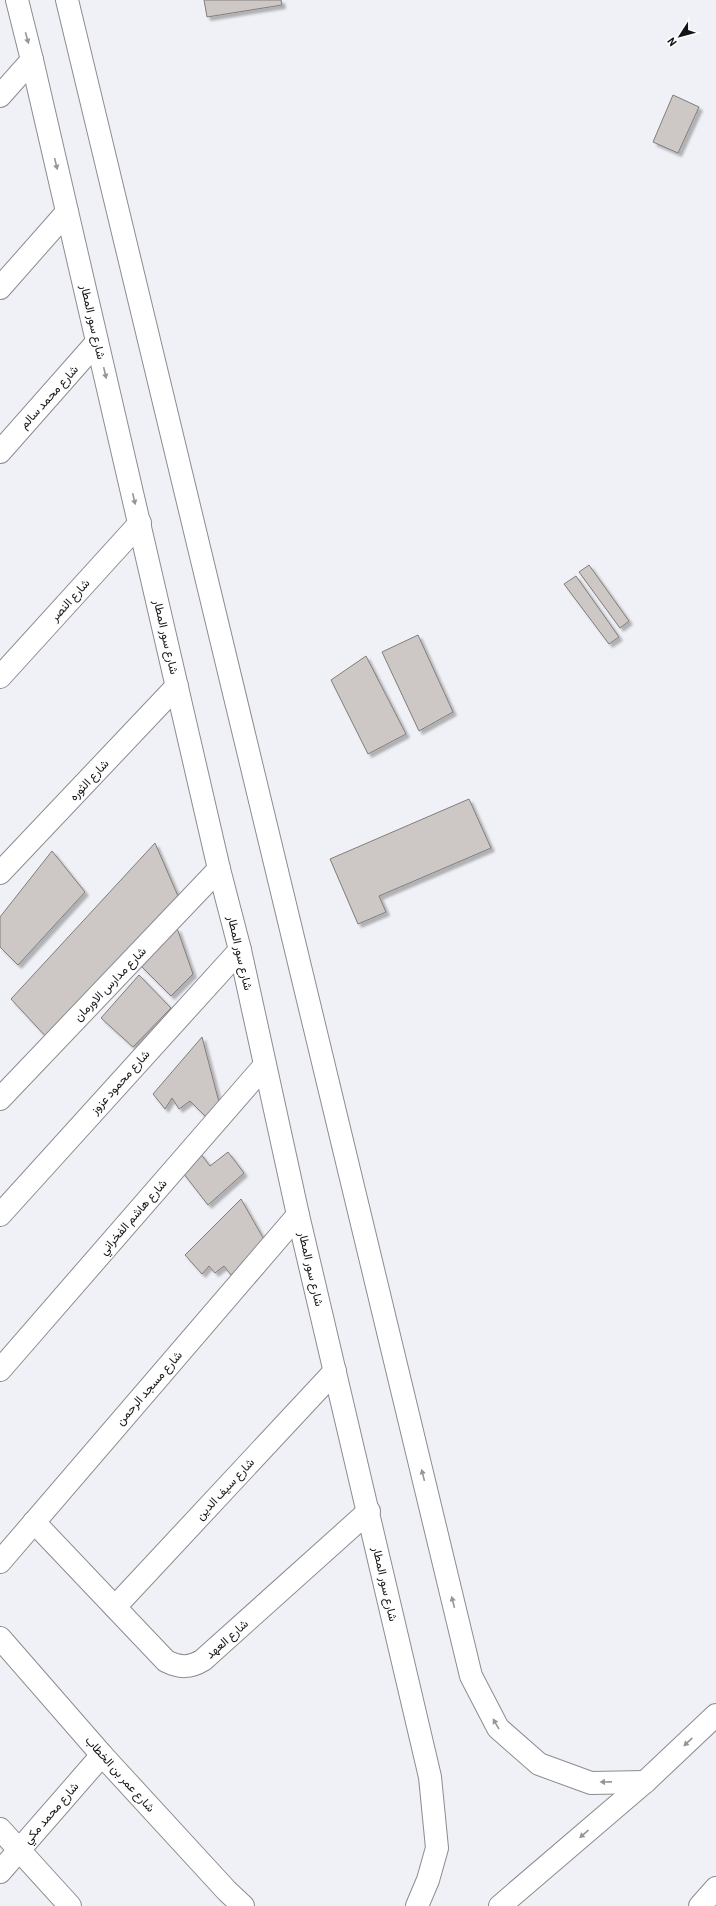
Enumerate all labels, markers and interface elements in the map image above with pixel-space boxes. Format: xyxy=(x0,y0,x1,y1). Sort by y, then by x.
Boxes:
north arrow xyxy=(660,16,700,56)
one-way arrow xyxy=(24,31,30,44)
text: N xyxy=(664,35,679,49)
one-way arrow xyxy=(54,158,60,170)
street label: شارع سور المطار xyxy=(75,282,109,361)
street label: شارع محمد سالم xyxy=(16,362,83,433)
one-way arrow xyxy=(102,367,108,379)
one-way arrow xyxy=(132,493,138,506)
street label: شارع النصر xyxy=(46,575,94,626)
street label: شارع سور المطار xyxy=(148,597,182,676)
street label: شارع الثوره xyxy=(66,756,113,805)
street label: شارع سور المطار xyxy=(222,913,256,992)
street label: شارع مدارس الاورمان xyxy=(70,943,150,1025)
street label: شارع محمود عزوز xyxy=(86,1046,154,1119)
street label: شارع هاشم الفخراني xyxy=(96,1176,172,1260)
street label: شارع سور المطار xyxy=(293,1229,327,1308)
street label: شارع مسجد الرحمن xyxy=(112,1347,186,1429)
street label: شارع سيف الدين xyxy=(192,1455,259,1524)
one-way arrow xyxy=(419,1469,425,1482)
street label: شارع سور المطار xyxy=(367,1544,401,1623)
one-way arrow xyxy=(450,1596,456,1608)
street label: شارع العهد xyxy=(202,1616,252,1663)
one-way arrow xyxy=(492,1718,499,1730)
street label: شارع عمر بن الخطاب xyxy=(81,1732,159,1816)
one-way arrow xyxy=(683,1737,692,1746)
street label: شارع محمد مكي xyxy=(20,1779,84,1849)
one-way arrow xyxy=(600,1779,612,1786)
one-way arrow xyxy=(578,1830,589,1839)

